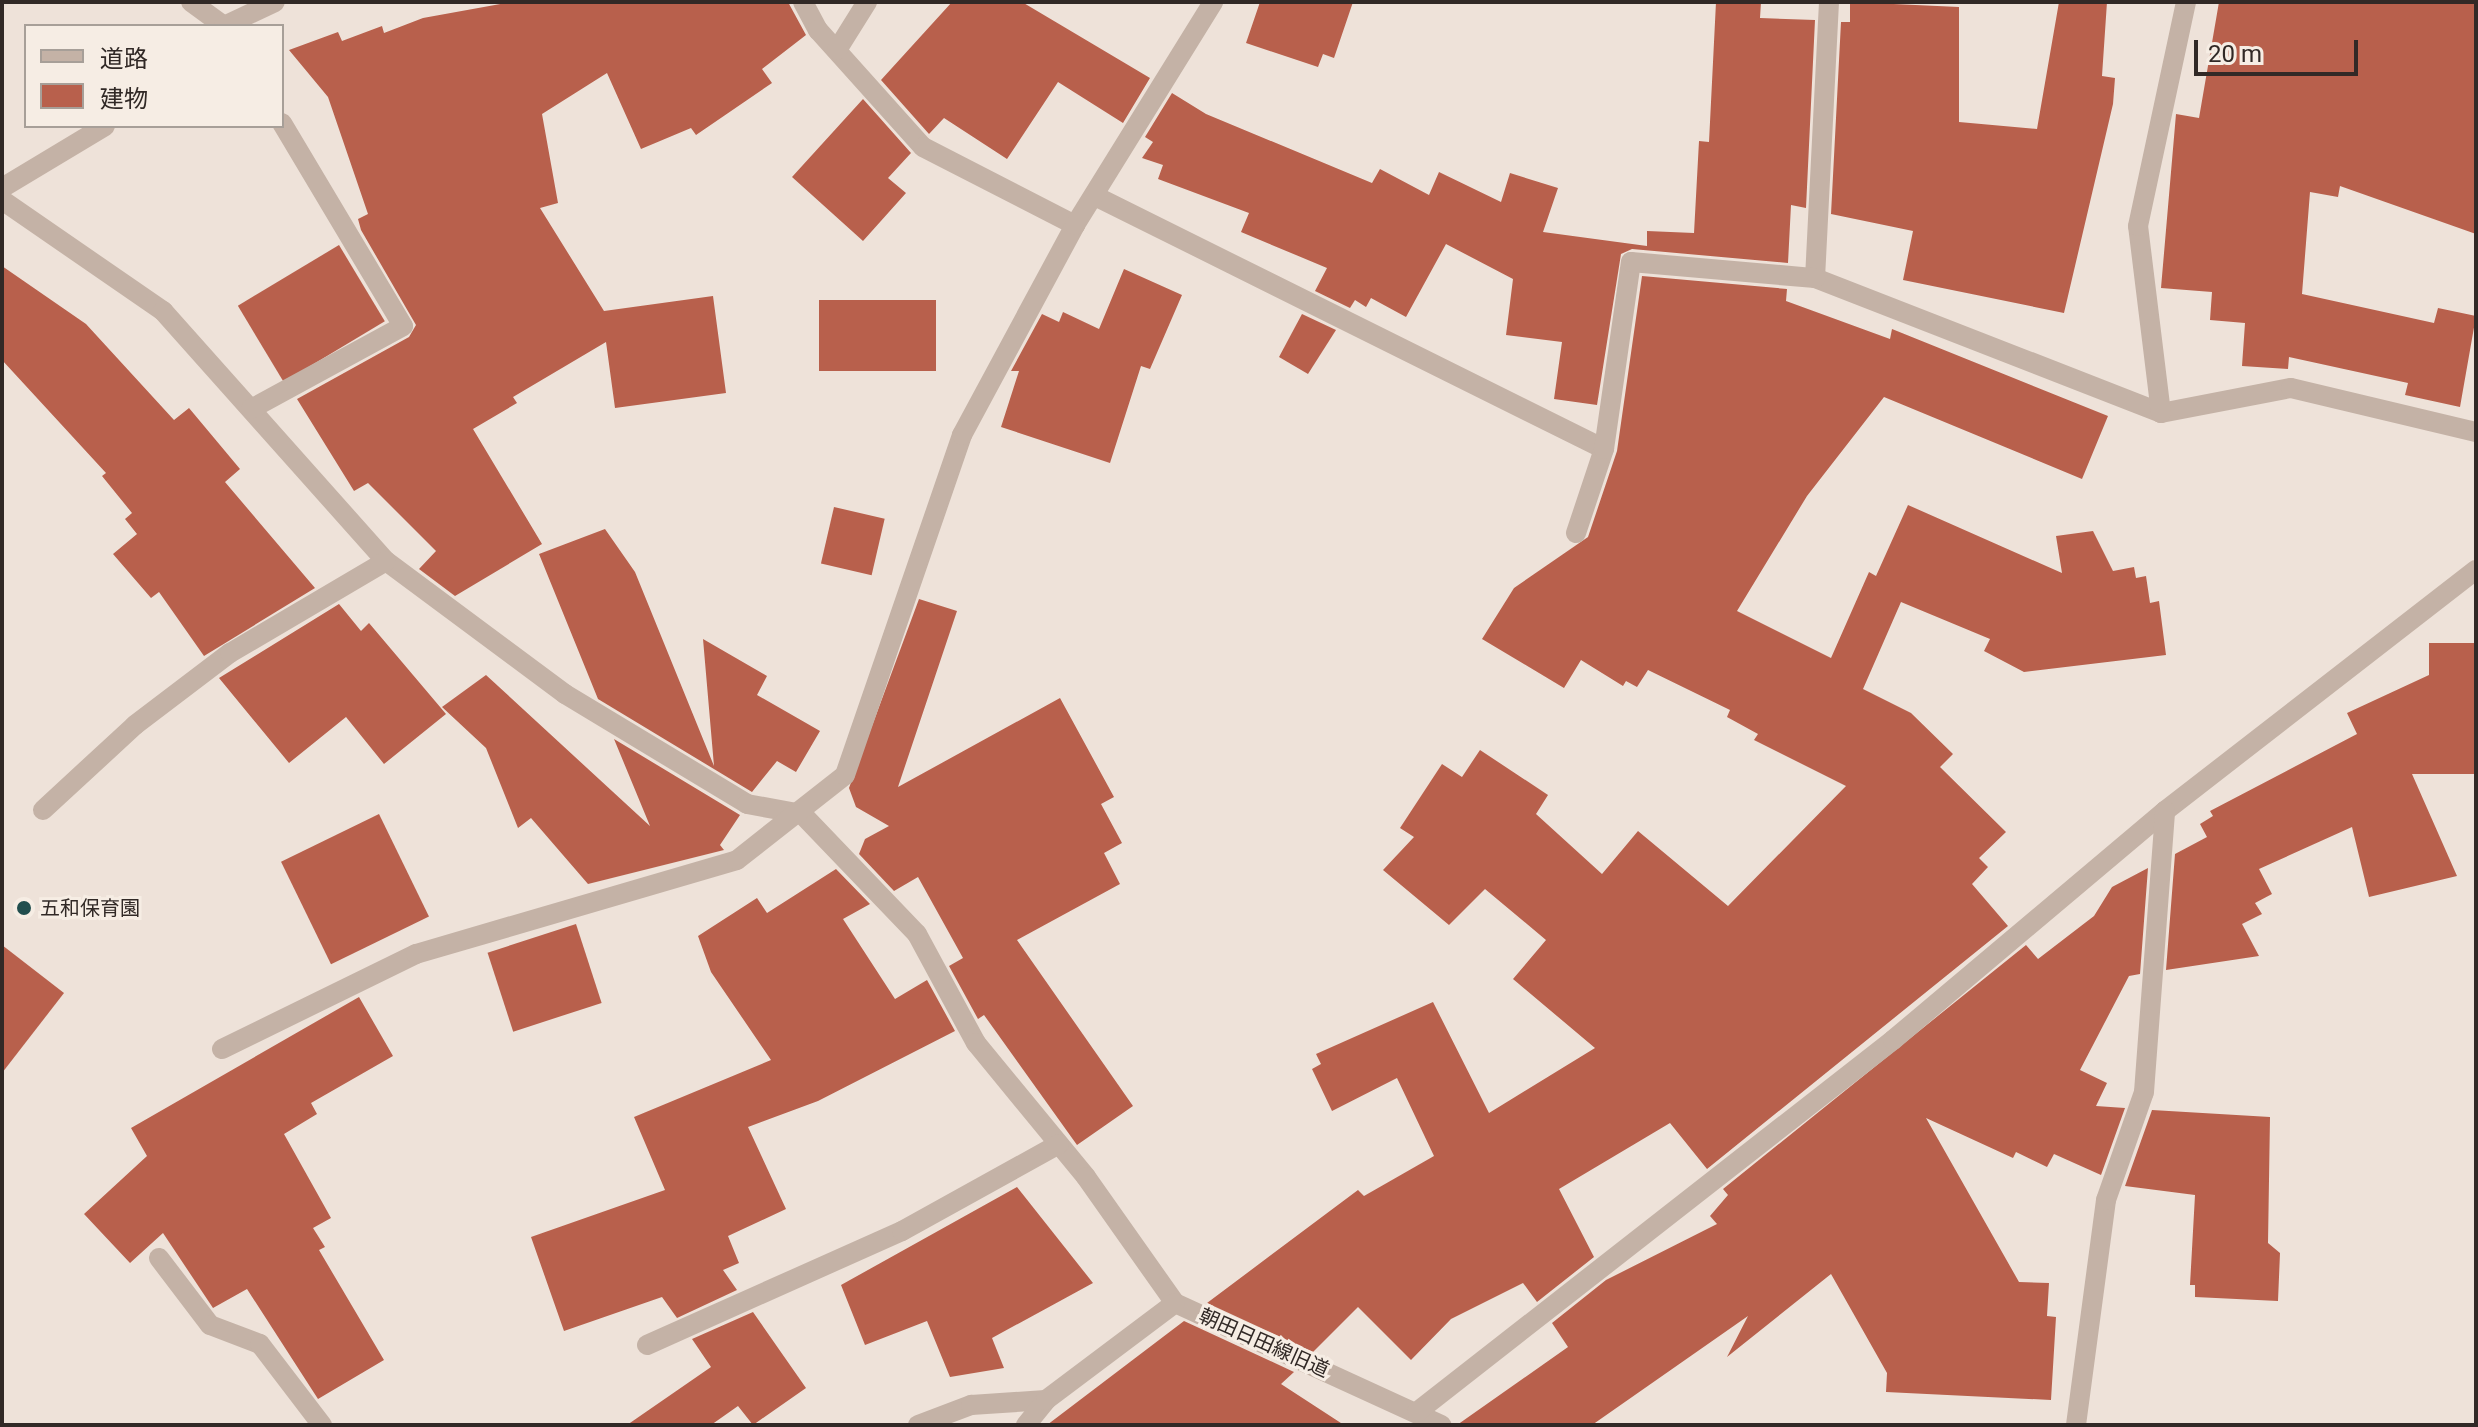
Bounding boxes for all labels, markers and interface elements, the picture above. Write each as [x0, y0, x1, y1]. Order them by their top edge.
legend [24, 24, 284, 128]
scale bar [2198, 24, 2362, 74]
text: 20 m [2208, 40, 2262, 68]
text: 道路 [100, 45, 148, 73]
text: 建物 [100, 85, 148, 113]
place label: 五和保育園 [40, 896, 140, 920]
marker: 五和保育園 [15, 899, 33, 917]
street label: 朝田日田線旧道 [1195, 1304, 1333, 1382]

